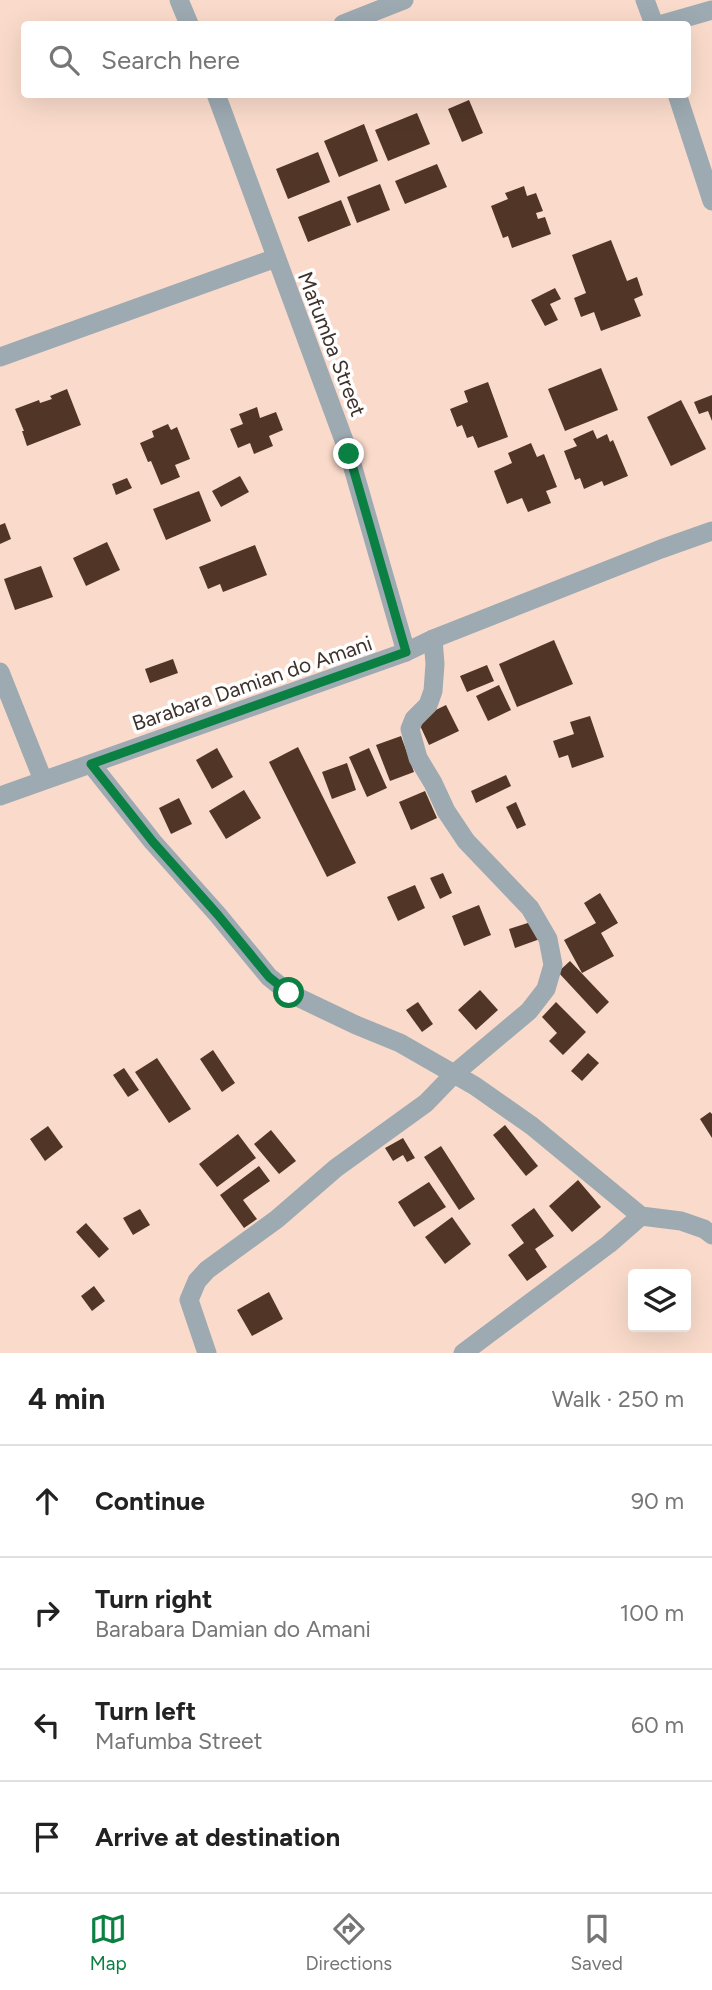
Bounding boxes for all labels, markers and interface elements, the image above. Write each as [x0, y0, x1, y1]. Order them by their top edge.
search box [21, 21, 691, 98]
icon: search [45, 41, 83, 79]
text: Search here [101, 44, 240, 76]
street label: Mafumba Street [293, 268, 371, 420]
route end [333, 438, 364, 469]
street label: Barabara Damian do Amani [129, 630, 375, 736]
route start [273, 977, 304, 1008]
map controls [628, 1269, 691, 1332]
button: layers [628, 1269, 691, 1332]
text: 4 min [28, 1380, 105, 1417]
text: Walk · 250 m [552, 1385, 684, 1413]
icon: ahead [28, 1482, 66, 1520]
text: Continue [95, 1485, 205, 1517]
text: 90 m [631, 1487, 684, 1515]
text: Turn right [95, 1583, 212, 1615]
icon: right [28, 1594, 66, 1632]
text: 100 m [620, 1599, 684, 1627]
text: Barabara Damian do Amani [95, 1615, 371, 1643]
text: Turn left [95, 1695, 196, 1727]
icon: left [28, 1706, 66, 1744]
text: 60 m [631, 1711, 684, 1739]
text: Mafumba Street [95, 1727, 262, 1755]
icon: arrive [28, 1818, 66, 1856]
text: Arrive at destination [95, 1821, 340, 1853]
tab: Map [89, 1910, 127, 1975]
tab: Directions [305, 1910, 392, 1975]
tab: Saved [570, 1910, 623, 1975]

